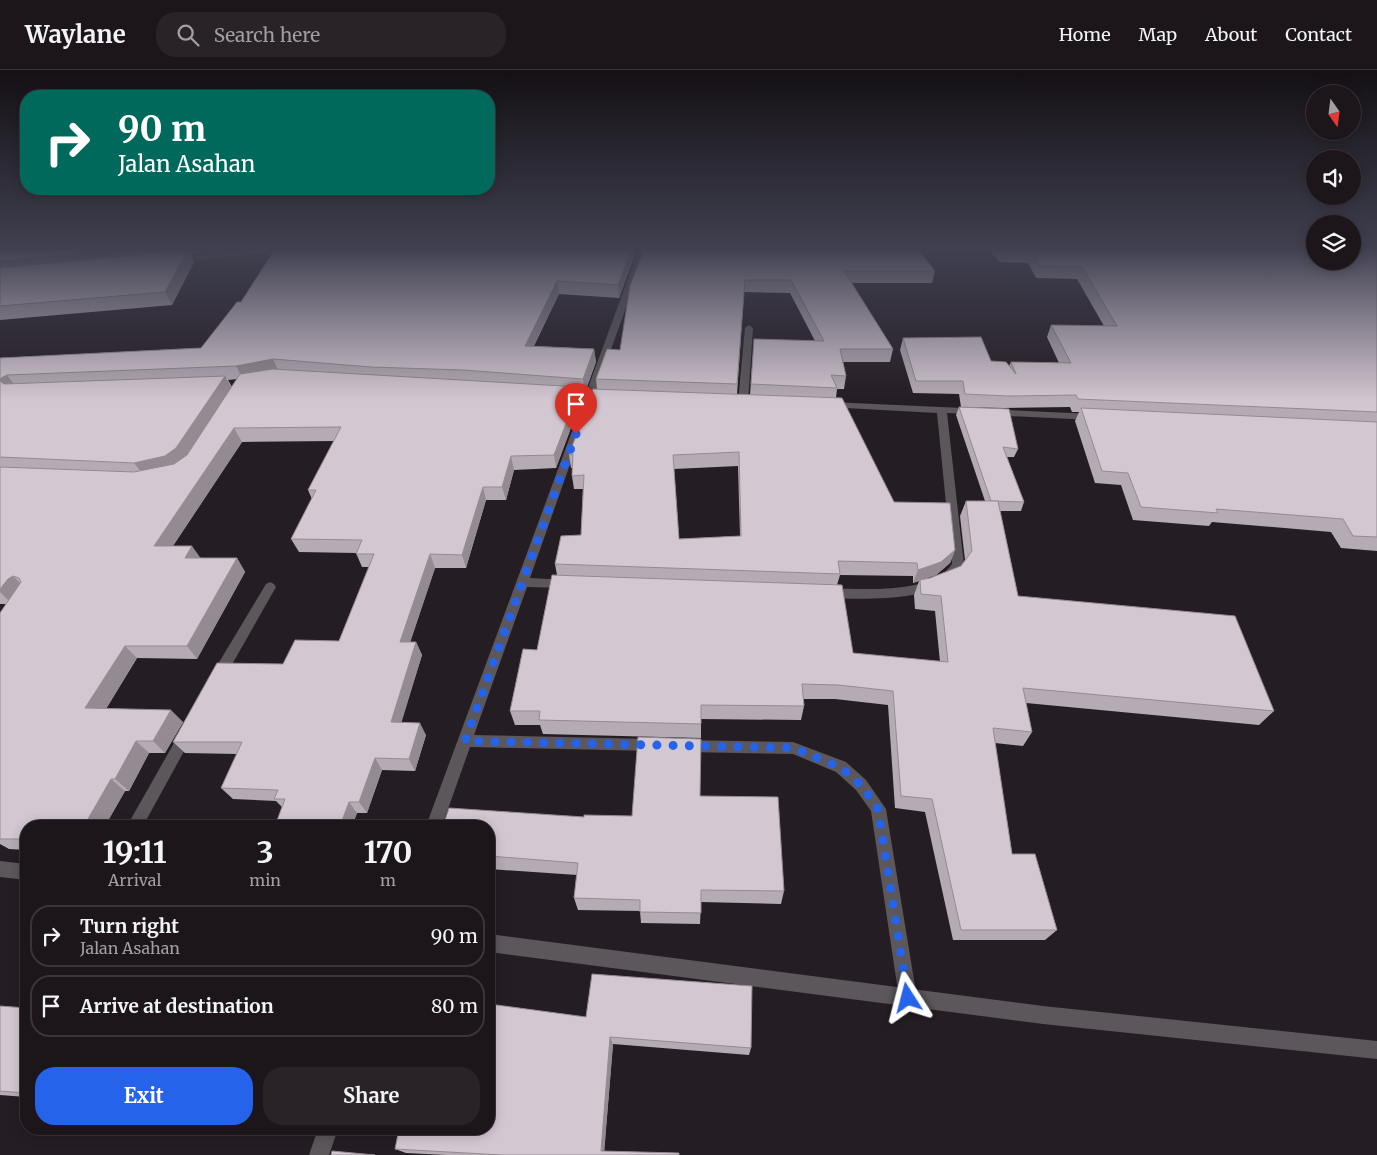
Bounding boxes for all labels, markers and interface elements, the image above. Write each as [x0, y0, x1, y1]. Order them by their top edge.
search box [156, 12, 506, 57]
text: Waylane [25, 19, 126, 50]
icon: search [174, 21, 202, 49]
text: Search here [214, 23, 320, 47]
text: Home [1059, 23, 1111, 46]
text: Map [1139, 23, 1177, 46]
text: About [1205, 23, 1257, 46]
text: Contact [1285, 23, 1352, 46]
north arrow [1306, 85, 1361, 140]
map controls [1306, 85, 1361, 270]
text: 90 m [118, 107, 206, 151]
icon: right [35, 110, 100, 175]
text: Jalan Asahan [118, 150, 255, 178]
button: sound [1306, 150, 1361, 205]
button: layers [1306, 215, 1361, 270]
pin [555, 383, 597, 434]
icon: arrive [562, 390, 590, 418]
text: 19:11 [103, 833, 167, 871]
text: 3 [257, 833, 274, 871]
text: 170 [363, 833, 412, 871]
text: Arrival [108, 870, 161, 890]
text: min [249, 870, 281, 890]
text: m [380, 870, 396, 890]
text: Turn right [80, 914, 179, 938]
icon: right [37, 922, 65, 950]
text: 90 m [431, 924, 478, 948]
text: Jalan Asahan [80, 938, 180, 958]
position arrow [881, 971, 933, 1023]
icon: arrive [37, 992, 65, 1020]
text: Arrive at destination [80, 994, 274, 1018]
text: 80 m [431, 994, 478, 1018]
button: Exit [35, 1067, 253, 1125]
button: Share [263, 1067, 480, 1125]

